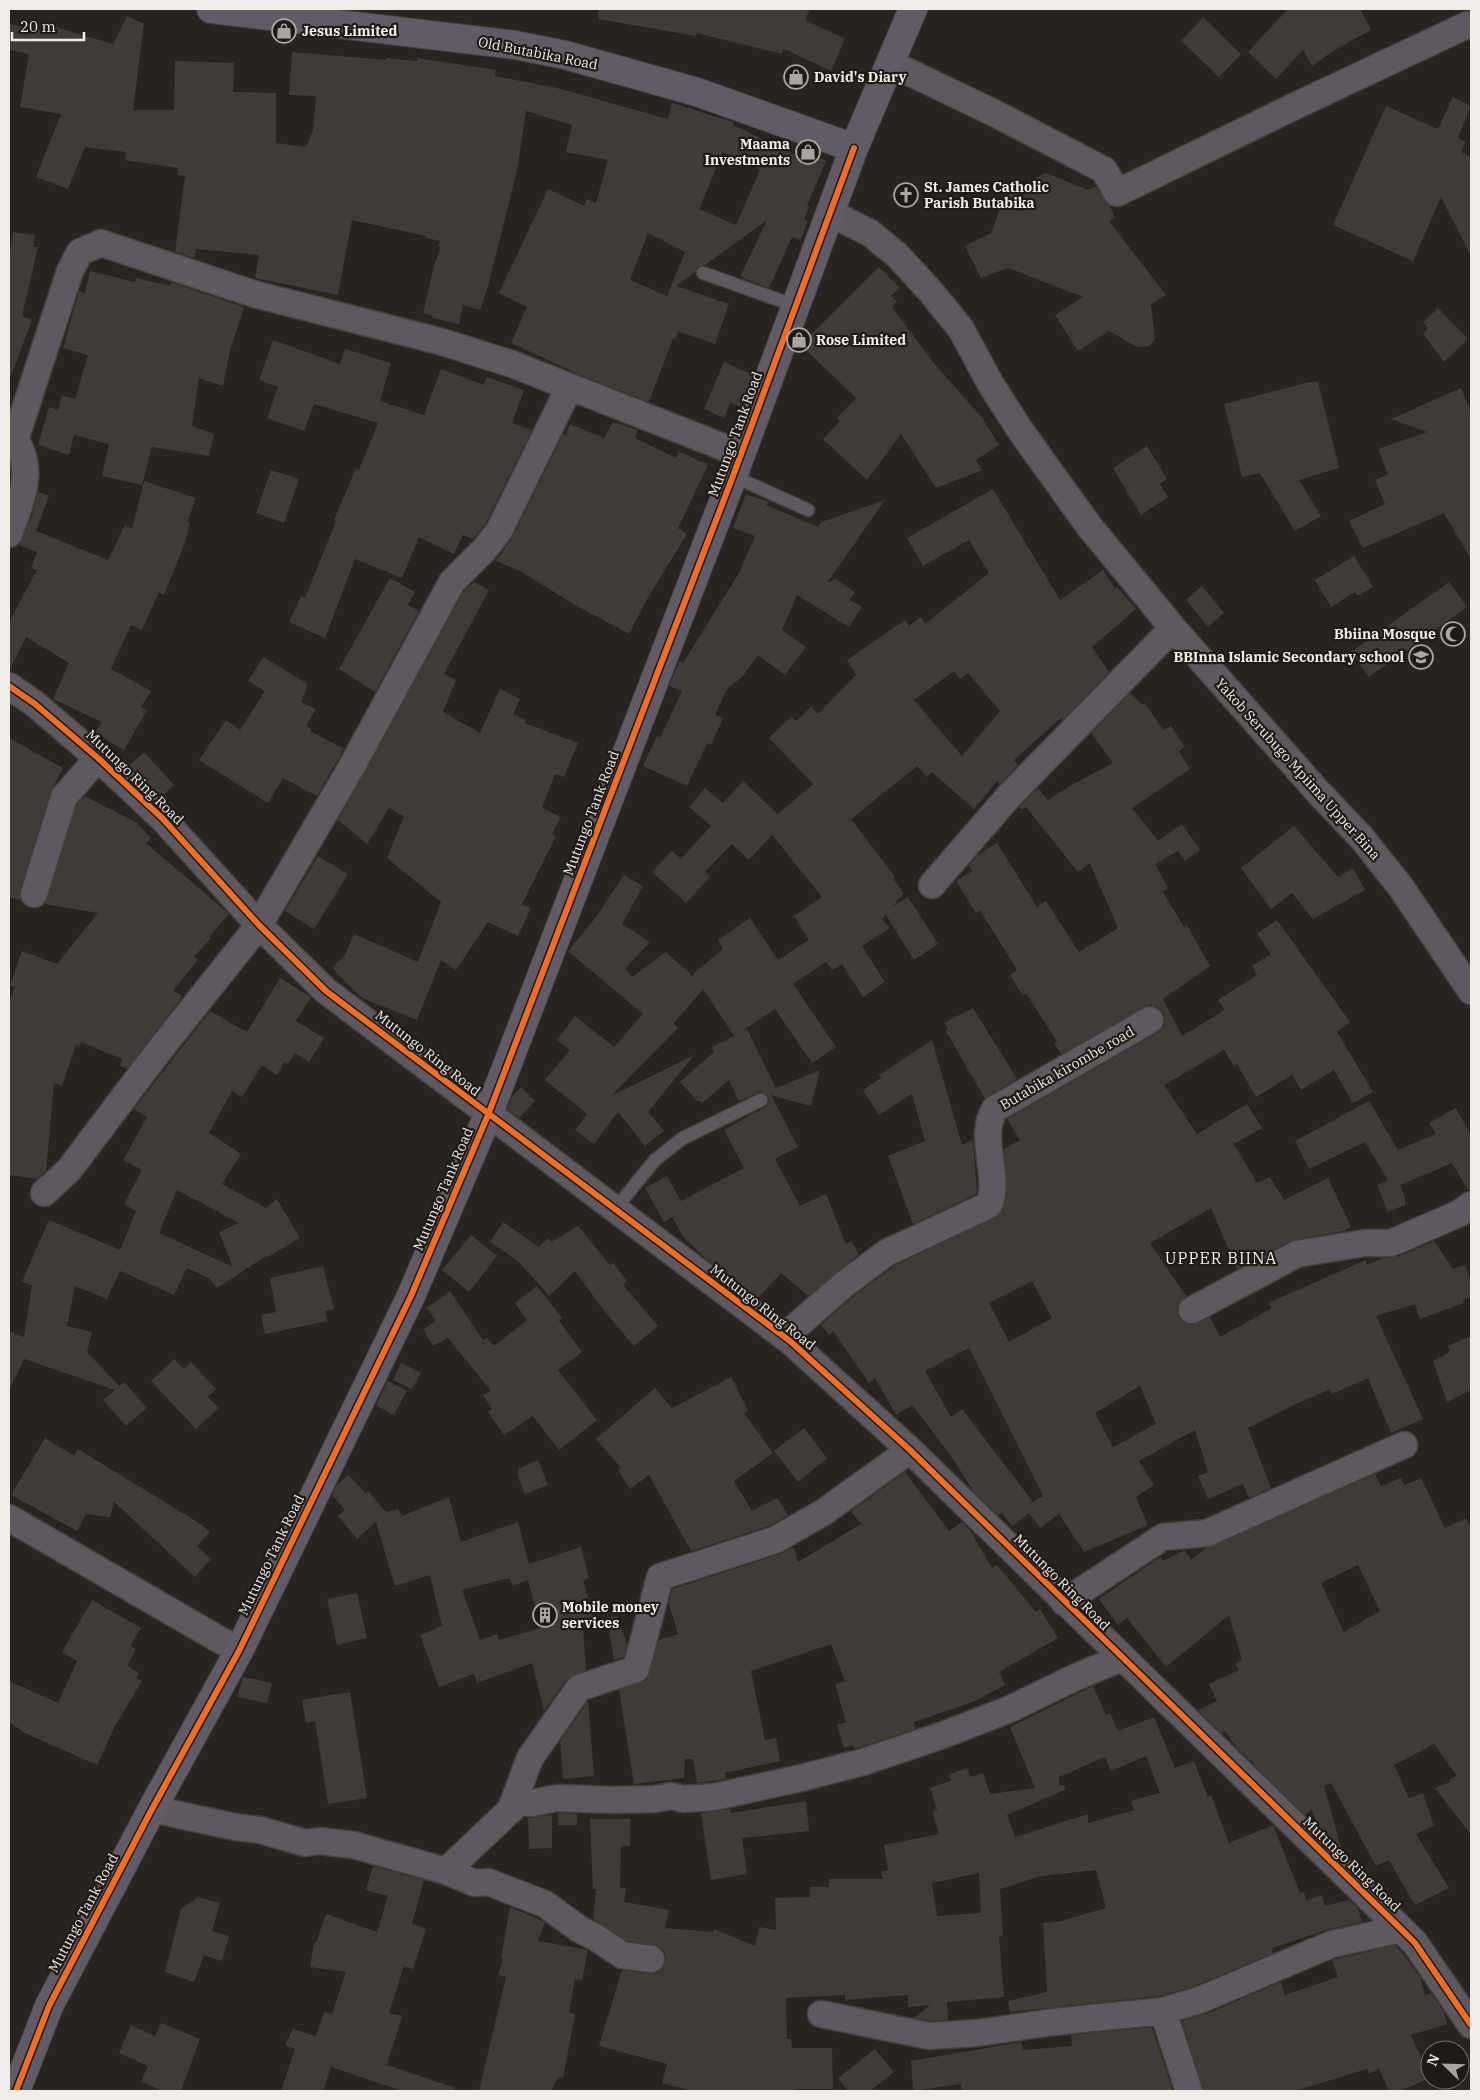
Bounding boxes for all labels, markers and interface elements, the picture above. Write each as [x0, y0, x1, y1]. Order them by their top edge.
scale bar [12, 10, 85, 42]
text: 20 m [20, 17, 56, 36]
shop icon: Jesus Limited [271, 18, 297, 44]
place label: Jesus Limited [302, 22, 397, 40]
street label: Old Butabika Road [477, 33, 600, 74]
shop icon: David's Diary [783, 64, 809, 90]
place label: David's Diary [814, 68, 906, 86]
place label: Maama Investments [705, 135, 790, 169]
shop icon: Maama Investments [795, 139, 821, 165]
place label: St. James Catholic Parish Butabika [924, 178, 1049, 212]
church icon: St. James Catholic Parish Butabika [893, 182, 919, 208]
shop icon: Rose Limited [786, 327, 812, 353]
place label: Rose Limited [816, 331, 906, 349]
street label: Mutungo Tank Road [704, 368, 766, 499]
mosque icon: Bbiina Mosque [1440, 621, 1466, 647]
place label: Bbiina Mosque [1334, 625, 1436, 643]
school or university icon: BBInna Islamic Secondary school [1408, 644, 1434, 670]
place label: BBInna Islamic Secondary school [1173, 648, 1404, 666]
street label: Yakob Serubugo Mpiima Upper Bina [1212, 674, 1385, 864]
street label: Mutungo Ring Road [82, 726, 188, 829]
street label: Mutungo Tank Road [559, 748, 623, 878]
street label: Mutungo Ring Road [372, 1006, 485, 1100]
street label: Butabika kirombe road [997, 1022, 1138, 1114]
street label: Mutungo Tank Road [409, 1124, 477, 1253]
district label: UPPER BIINA [1165, 1248, 1277, 1268]
street label: Mutungo Ring Road [707, 1260, 820, 1354]
street label: Mutungo Tank Road [234, 1491, 308, 1618]
street label: Mutungo Ring Road [1010, 1530, 1114, 1634]
place label: Mobile money services [562, 1598, 659, 1632]
building icon: Mobile money services [532, 1602, 558, 1628]
street label: Mutungo Ring Road [1299, 1813, 1405, 1916]
street label: Mutungo Tank Road [44, 1850, 122, 1976]
north arrow [1420, 2040, 1470, 2090]
text: N [1423, 2051, 1443, 2069]

